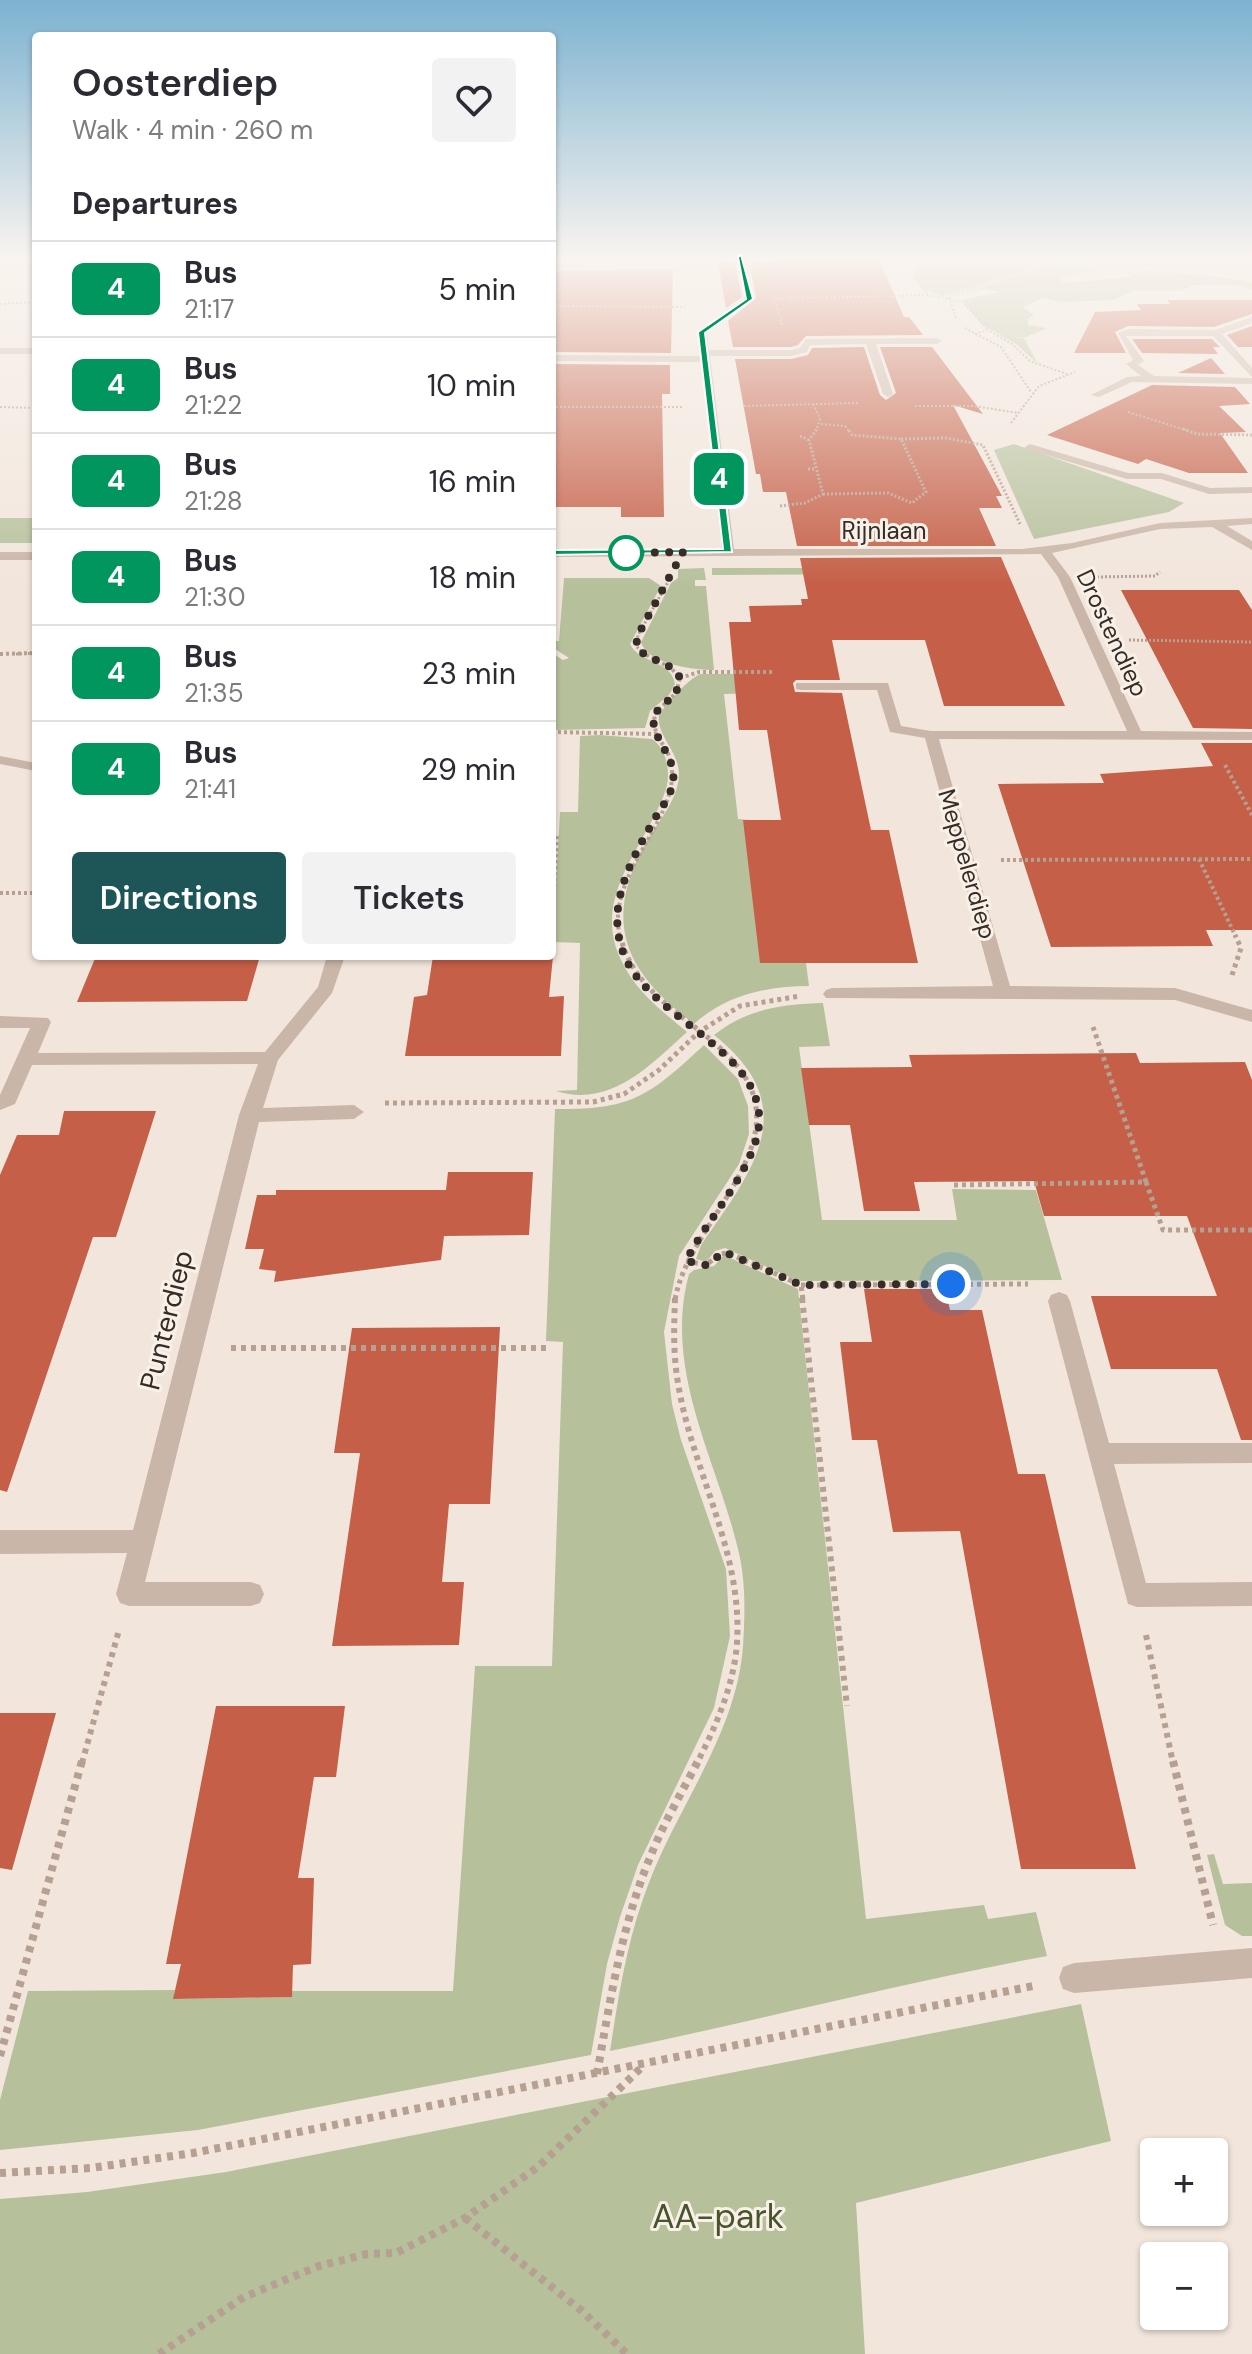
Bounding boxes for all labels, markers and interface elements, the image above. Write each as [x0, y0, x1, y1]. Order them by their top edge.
text: Oosterdiep [72, 58, 278, 108]
button: heart [432, 58, 516, 142]
text: Walk · 4 min · 260 m [72, 113, 313, 147]
text: Departures [72, 184, 238, 223]
text: Bus [184, 253, 238, 292]
text: 4 [107, 270, 125, 307]
text: 5 min [439, 270, 516, 309]
text: 21:17 [184, 292, 234, 326]
text: Bus [184, 349, 238, 388]
text: 4 [107, 366, 125, 403]
text: 10 min [427, 366, 516, 405]
text: 21:22 [184, 388, 242, 422]
text: Bus [184, 445, 238, 484]
line badge: 4 [693, 453, 745, 505]
text: 4 [710, 460, 728, 497]
text: 4 [107, 462, 125, 499]
text: 16 min [429, 462, 516, 501]
text: 21:28 [184, 484, 243, 518]
street label: Rijnlaan [842, 515, 926, 546]
unlabelled marker [609, 536, 643, 570]
text: Bus [184, 541, 238, 580]
text: 4 [107, 558, 125, 595]
text: 18 min [429, 558, 516, 597]
street label: Drostendiep [1070, 564, 1155, 701]
text: 21:30 [184, 580, 246, 614]
text: Bus [184, 637, 238, 676]
text: 4 [107, 654, 125, 691]
text: 23 min [422, 654, 516, 693]
text: 21:35 [184, 676, 244, 710]
text: Bus [184, 733, 238, 772]
text: 4 [107, 750, 125, 787]
text: 29 min [421, 750, 516, 789]
text: 21:41 [184, 772, 236, 806]
street label: Meppelerdiep [931, 785, 1004, 942]
button: Directions [72, 852, 286, 944]
button: Tickets [302, 852, 516, 944]
street label: Punterdiep [131, 1247, 202, 1394]
your location [931, 1264, 971, 1304]
map controls [1140, 2138, 1228, 2330]
button: + [1140, 2138, 1228, 2226]
park label: AA-park [652, 2194, 784, 2239]
button: − [1140, 2242, 1228, 2330]

